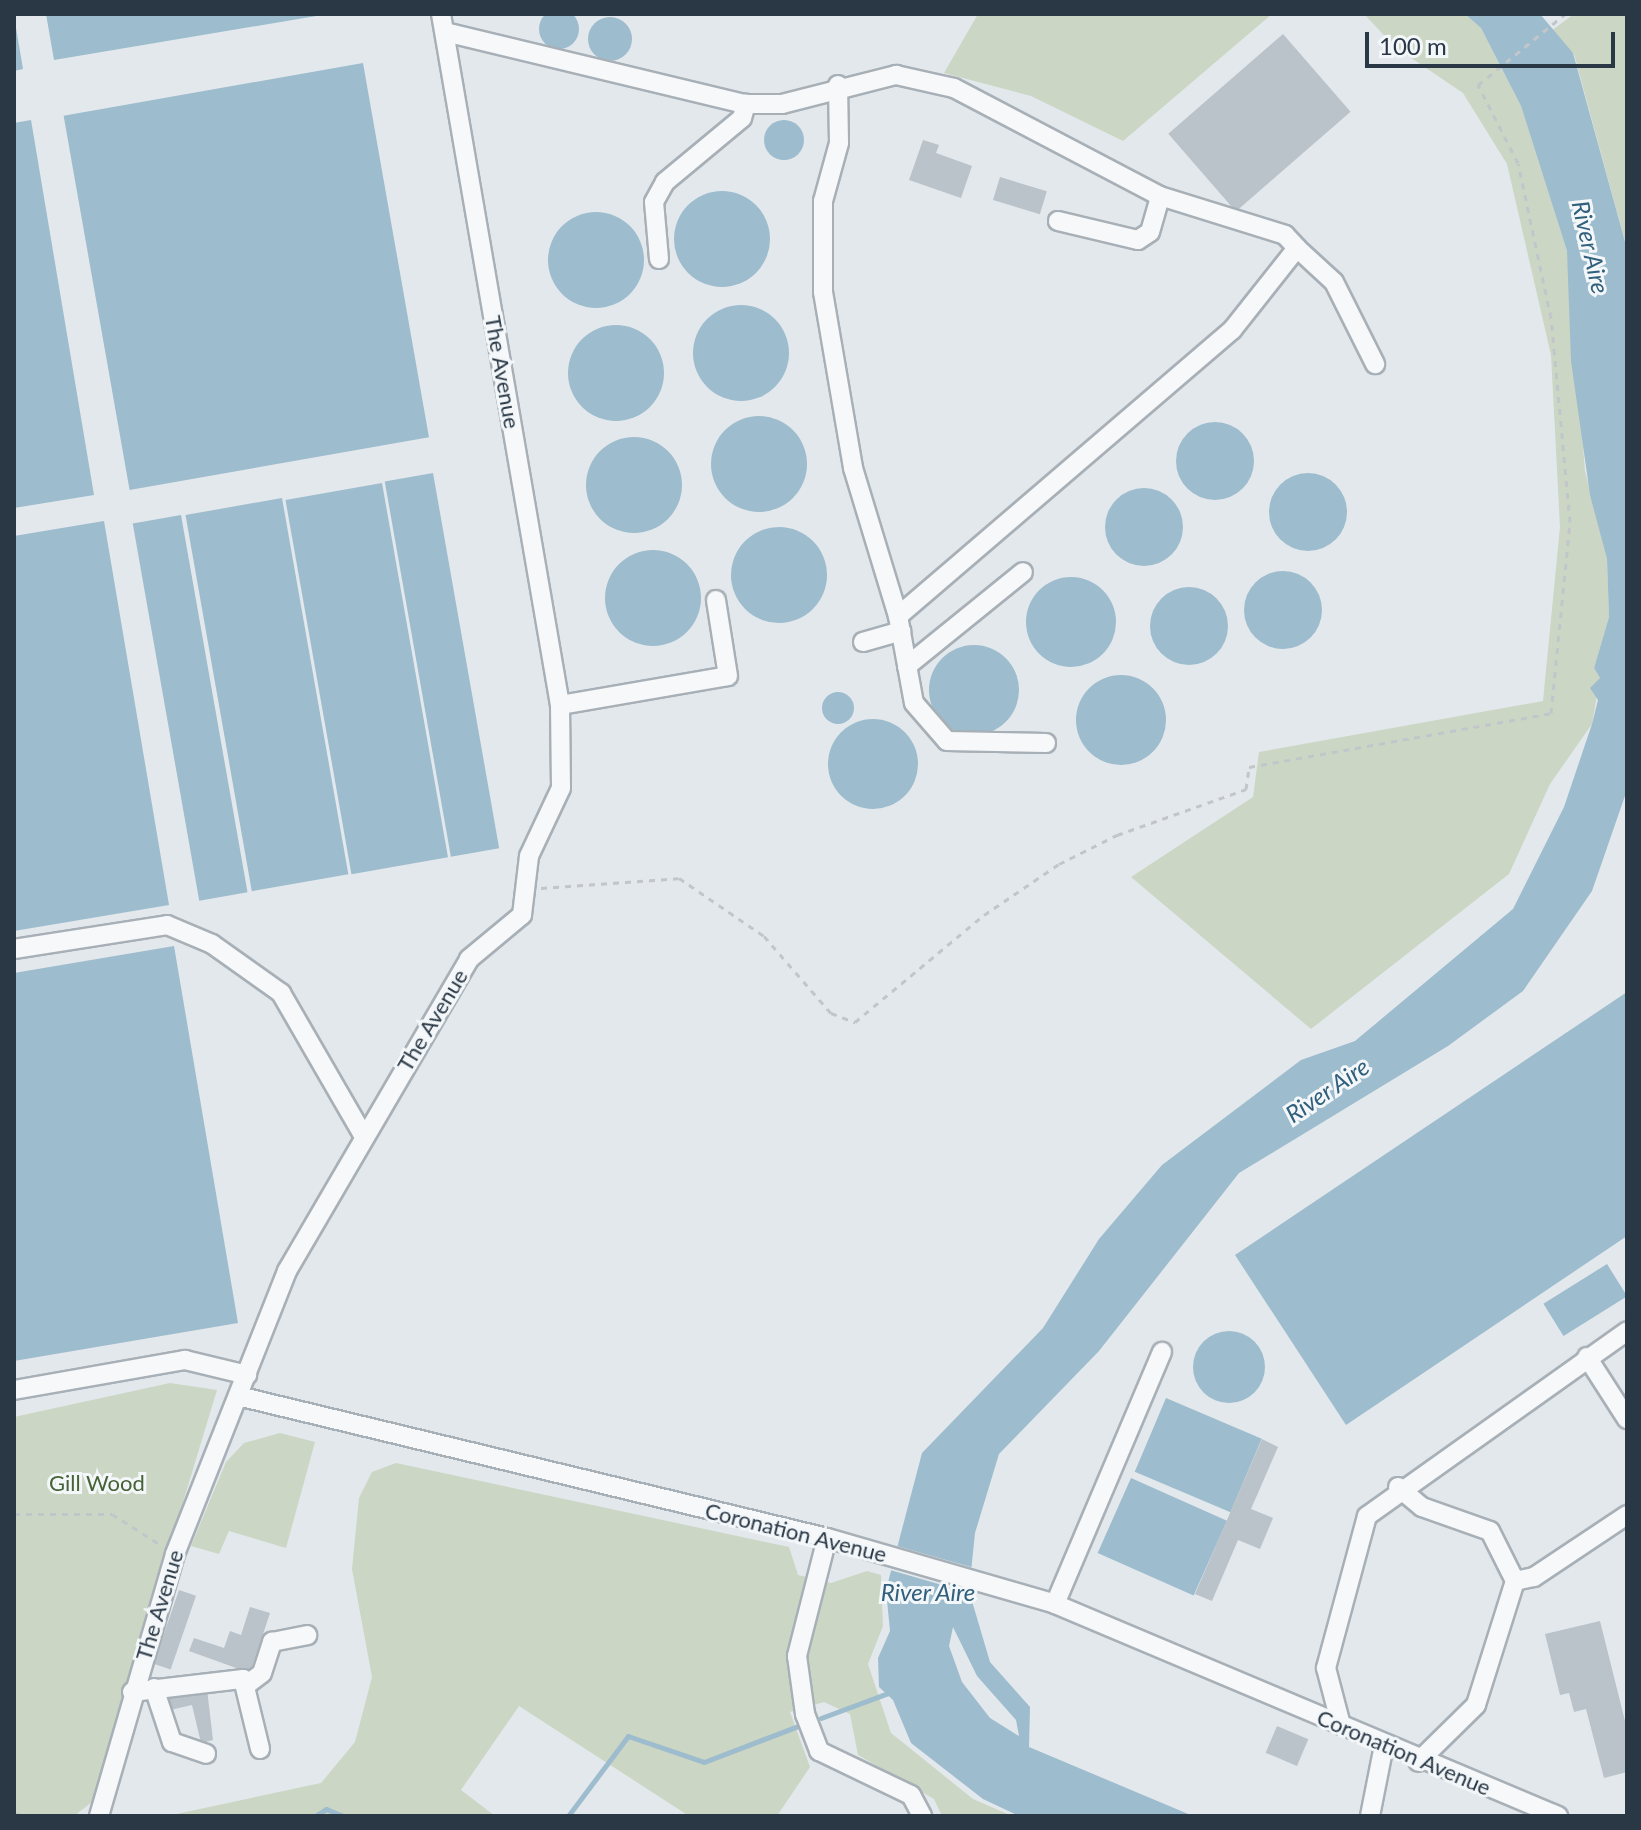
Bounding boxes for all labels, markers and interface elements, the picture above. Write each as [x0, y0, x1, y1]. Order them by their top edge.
scale bar [1369, 16, 1619, 66]
text: 100 m [1379, 31, 1447, 60]
water label: River Aire [1566, 197, 1616, 297]
street label: The Avenue [480, 313, 526, 431]
street label: The Avenue [391, 964, 473, 1076]
water label: River Aire [1279, 1051, 1375, 1129]
park label: Gill Wood [49, 1470, 145, 1496]
street label: Coronation Avenue [702, 1497, 890, 1567]
street label: The Avenue [130, 1546, 188, 1664]
water label: River Aire [880, 1578, 976, 1606]
street label: Coronation Avenue [1313, 1703, 1495, 1801]

